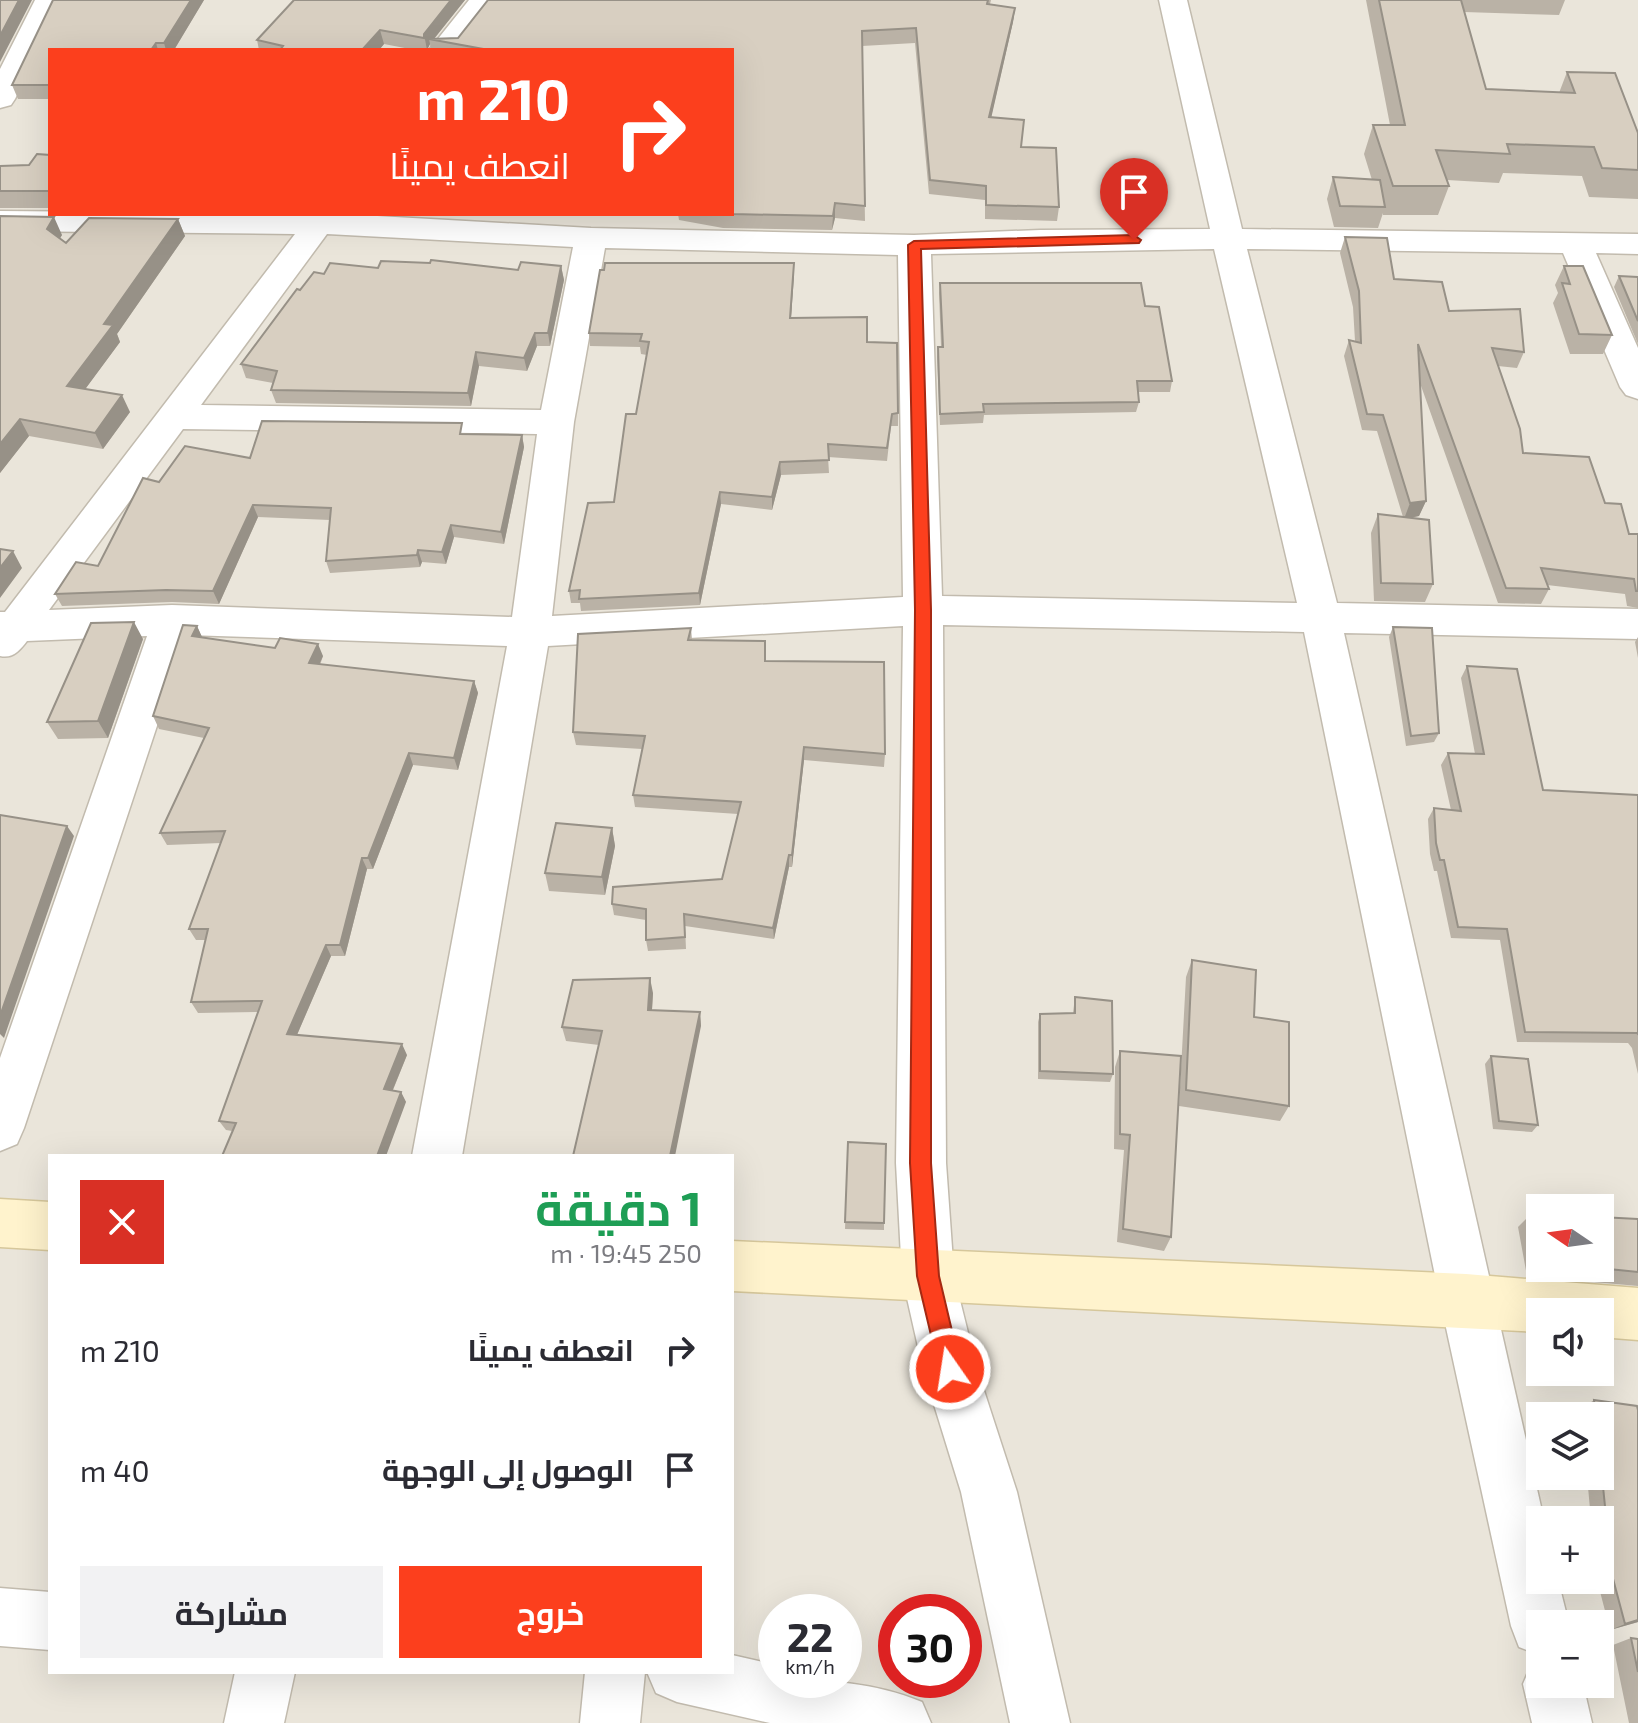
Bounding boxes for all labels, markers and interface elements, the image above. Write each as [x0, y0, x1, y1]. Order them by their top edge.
text: 210 m [416, 64, 570, 131]
icon: right [598, 80, 702, 184]
text: انعطف يمينًا [389, 143, 570, 186]
pin [1100, 158, 1168, 240]
icon: arrive [1112, 170, 1156, 214]
text: 1 دقيقة [535, 1178, 702, 1236]
button: close [80, 1180, 164, 1264]
north arrow [1526, 1194, 1614, 1282]
map controls [1526, 1194, 1614, 1698]
text: 250 m · 19:45 [550, 1237, 702, 1268]
button: sound [1526, 1298, 1614, 1386]
position arrow [908, 1327, 992, 1411]
icon: right [658, 1328, 702, 1372]
text: انعطف يمينًا [468, 1331, 634, 1367]
text: 210 m [80, 1332, 160, 1368]
button: layers [1526, 1402, 1614, 1490]
icon: arrive [658, 1448, 702, 1492]
text: الوصول إلى الوجهة [382, 1451, 634, 1487]
text: 40 m [80, 1452, 150, 1488]
button: + [1526, 1506, 1614, 1594]
button: مشاركة [80, 1566, 383, 1658]
button: خروج [399, 1566, 702, 1658]
speed limit sign: 30 [878, 1594, 982, 1698]
button: − [1526, 1610, 1614, 1698]
text: 22 [787, 1612, 833, 1660]
text: km/h [785, 1654, 835, 1678]

